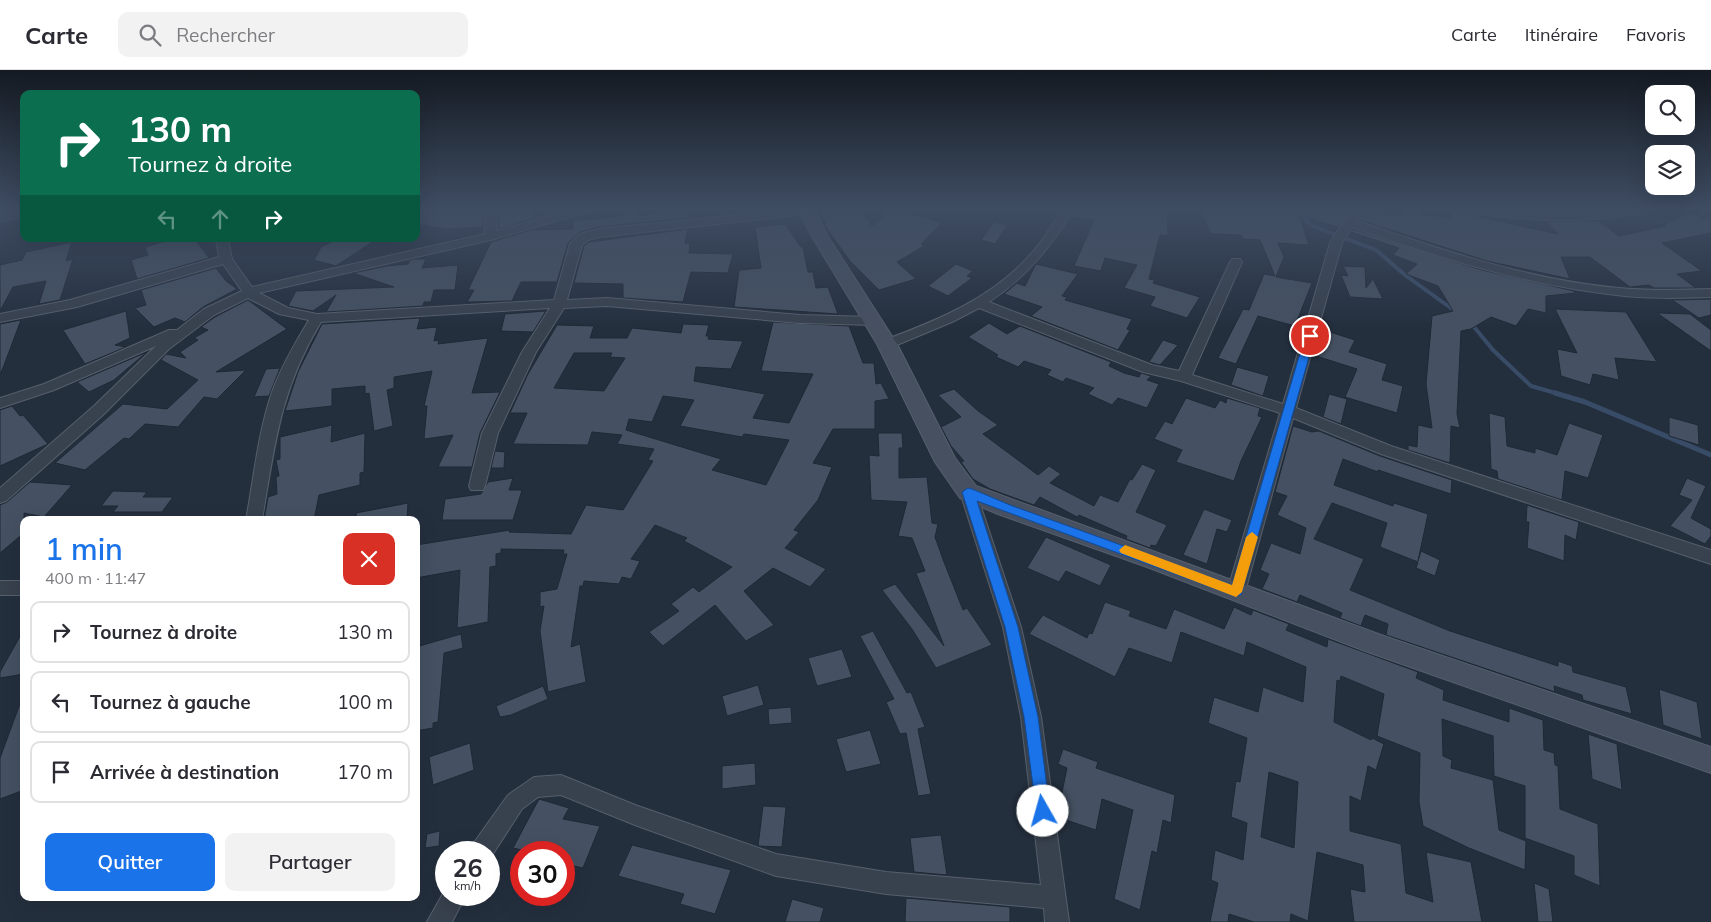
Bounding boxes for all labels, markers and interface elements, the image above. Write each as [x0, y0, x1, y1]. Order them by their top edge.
search box [118, 12, 468, 57]
text: Carte [25, 20, 88, 50]
icon: search [136, 21, 164, 49]
text: Rechercher [176, 23, 275, 47]
text: Carte [1451, 23, 1497, 46]
text: Itinéraire [1525, 23, 1598, 46]
text: Favoris [1626, 23, 1686, 46]
map controls [1645, 85, 1695, 195]
button: search [1645, 85, 1695, 135]
text: 130 m [128, 107, 232, 151]
icon: right [45, 110, 110, 175]
button: layers [1645, 145, 1695, 195]
text: Tournez à droite [128, 150, 292, 178]
icon: left [153, 205, 181, 233]
icon: ahead [206, 205, 234, 233]
icon: right [259, 205, 287, 233]
pin [1289, 315, 1331, 357]
icon: arrive [1296, 322, 1324, 350]
text: 1 min [45, 530, 123, 568]
button: close [343, 533, 395, 585]
text: 400 m · 11:47 [45, 568, 146, 588]
icon: right [47, 618, 75, 646]
text: Tournez à droite [90, 620, 237, 644]
text: 130 m [337, 620, 393, 644]
icon: left [47, 688, 75, 716]
text: Tournez à gauche [90, 690, 251, 714]
text: 100 m [337, 690, 393, 714]
icon: arrive [47, 758, 75, 786]
text: Arrivée à destination [90, 760, 279, 784]
text: 170 m [337, 760, 393, 784]
position arrow [1016, 784, 1068, 836]
button: Quitter [45, 833, 215, 891]
button: Partager [225, 833, 395, 891]
speed limit sign: 30 [510, 841, 575, 906]
text: 26 [452, 852, 483, 883]
text: km/h [454, 878, 481, 893]

